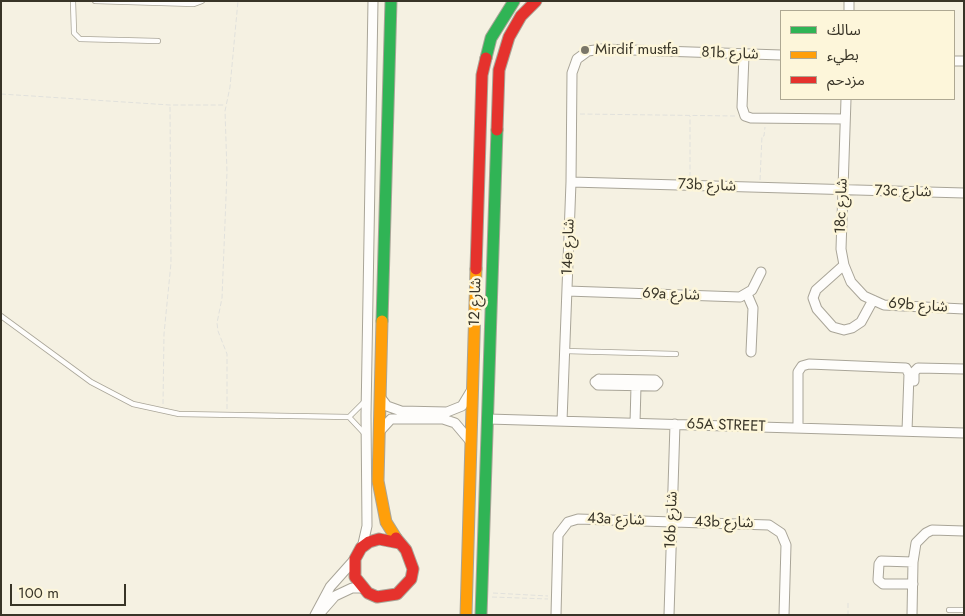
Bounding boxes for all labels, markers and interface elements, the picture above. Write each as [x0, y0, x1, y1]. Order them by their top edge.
legend [780, 10, 955, 100]
text: سالك [827, 19, 861, 41]
place label: Mirdif mustfa [595, 41, 678, 59]
marker: Mirdif mustfa [579, 44, 591, 56]
street label: 81b شارع [701, 44, 759, 64]
text: بطيء [827, 44, 859, 66]
text: مزدحم [827, 69, 865, 91]
street label: 73b شارع [678, 176, 736, 196]
street label: 18c شارع [832, 178, 852, 234]
street label: 73c شارع [874, 183, 932, 201]
street label: 14e شارع [559, 218, 579, 276]
street label: شارع 12 [466, 277, 486, 327]
street label: 69a شارع [642, 285, 700, 305]
street label: 69b شارع [888, 295, 948, 317]
street label: 65A STREET [686, 416, 766, 436]
street label: 16b شارع [662, 491, 682, 549]
street label: 43a شارع [587, 510, 645, 530]
street label: 43b شارع [694, 513, 754, 533]
scale bar [12, 574, 129, 606]
text: 100 m [18, 582, 59, 604]

